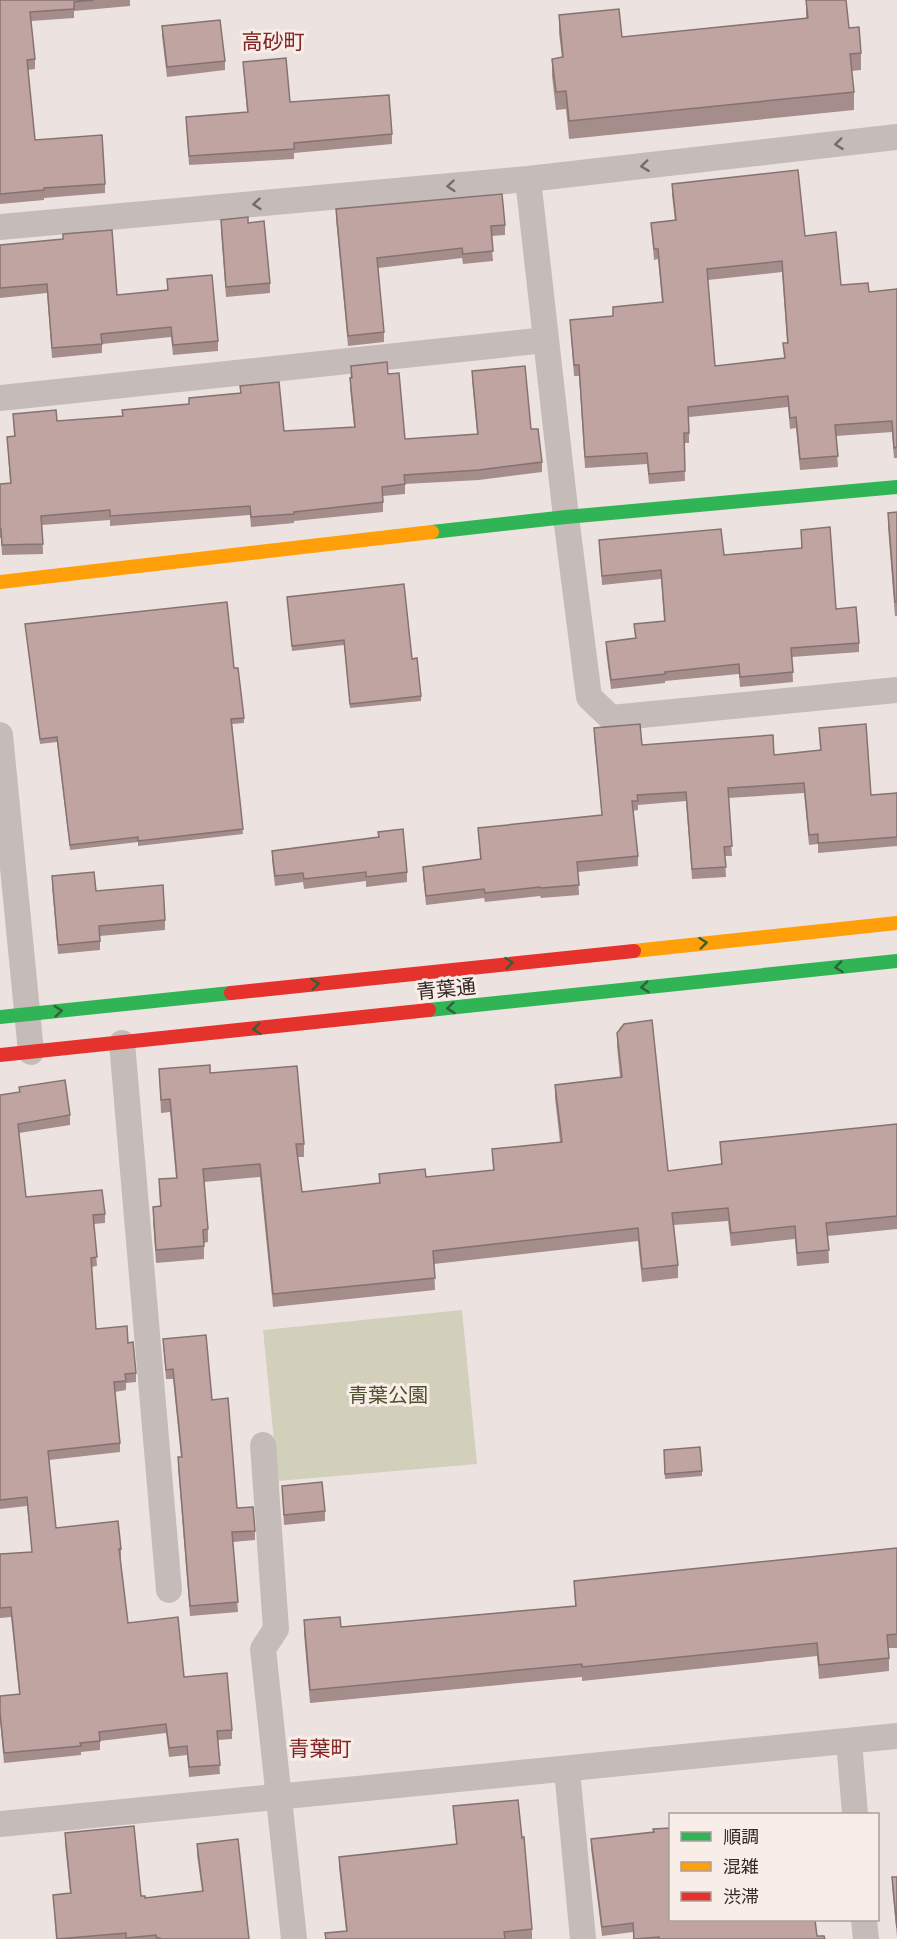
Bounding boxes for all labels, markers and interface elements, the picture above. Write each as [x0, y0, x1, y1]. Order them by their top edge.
district label: 高砂町 [242, 29, 305, 54]
one-way arrow [834, 137, 843, 150]
one-way arrow [641, 159, 650, 172]
one-way arrow [447, 179, 456, 192]
one-way arrow [252, 197, 262, 210]
one-way arrow [698, 937, 707, 950]
one-way arrow [504, 958, 513, 970]
one-way arrow [834, 960, 843, 973]
street label: 青葉通 [415, 974, 477, 1004]
one-way arrow [310, 978, 319, 991]
one-way arrow [640, 981, 649, 993]
one-way arrow [446, 1001, 456, 1014]
one-way arrow [54, 1005, 63, 1018]
one-way arrow [253, 1022, 262, 1035]
park label: 青葉公園 [348, 1383, 428, 1407]
district label: 青葉町 [289, 1736, 352, 1761]
legend [669, 1813, 879, 1921]
text: 順調 [723, 1826, 759, 1848]
text: 混雑 [723, 1856, 759, 1878]
text: 渋滞 [723, 1886, 759, 1908]

